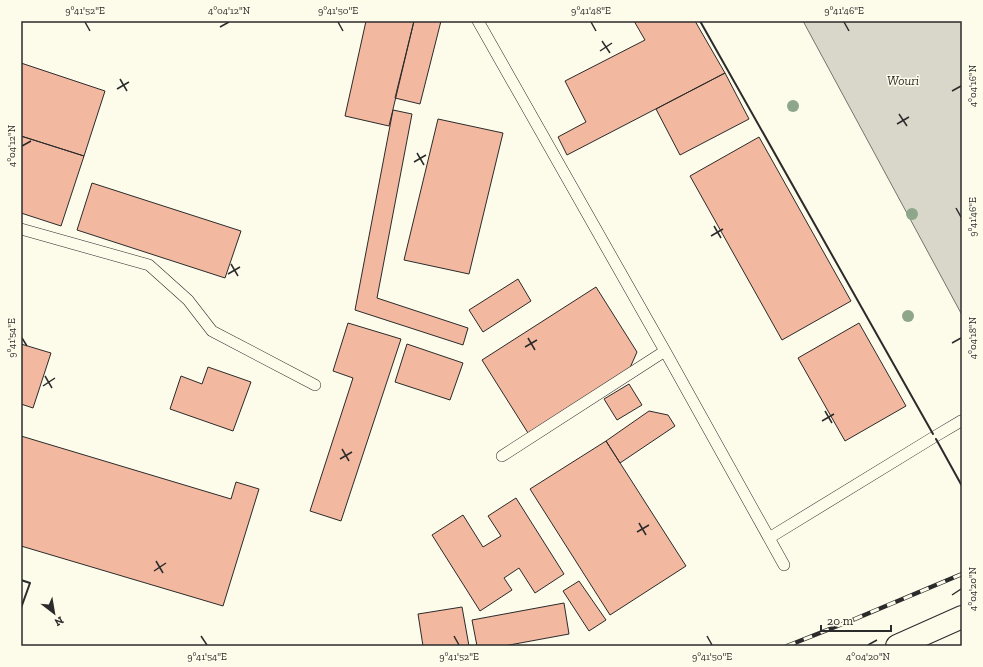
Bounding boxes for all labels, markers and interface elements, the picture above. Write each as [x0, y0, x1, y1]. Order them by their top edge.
text: 9°41'52"E [65, 5, 105, 17]
text: 4°04'12"N [208, 5, 251, 17]
text: 9°41'50"E [318, 5, 358, 17]
text: 9°41'48"E [571, 5, 611, 17]
text: 9°41'46"E [824, 5, 864, 17]
text: 4°04'16"N [967, 64, 979, 107]
water label: Wouri [887, 73, 919, 88]
text: 4°04'12"N [6, 124, 18, 167]
text: 9°41'46"E [967, 197, 979, 237]
text: 4°04'18"N [967, 316, 979, 359]
text: 9°41'54"E [6, 318, 18, 358]
text: 4°04'20"N [967, 566, 979, 611]
north arrow [34, 593, 74, 633]
scale bar [821, 607, 891, 633]
text: N [51, 613, 66, 629]
text: 20 m [827, 614, 854, 628]
text: 9°41'54"E [187, 651, 227, 663]
text: 9°41'52"E [439, 651, 479, 663]
text: 9°41'50"E [692, 651, 732, 663]
text: 4°04'20"N [846, 651, 891, 663]

